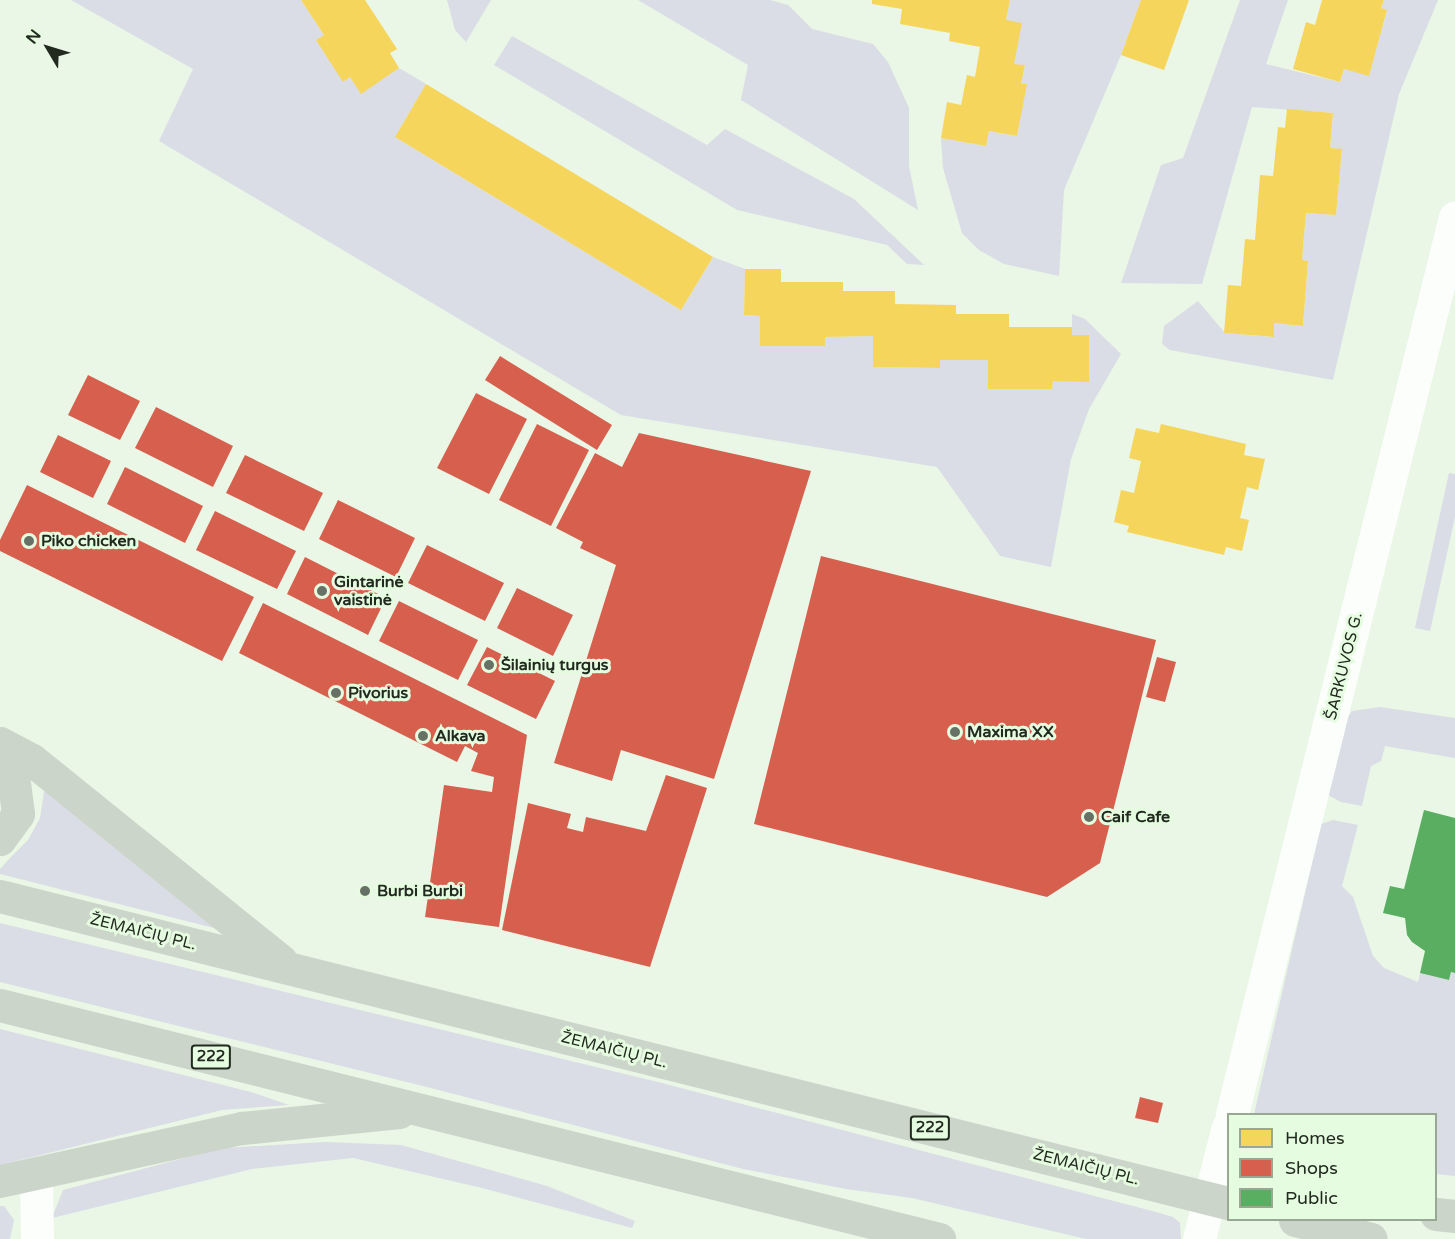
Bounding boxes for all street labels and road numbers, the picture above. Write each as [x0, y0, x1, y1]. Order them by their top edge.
street label: ŠARKUVOS G. [1321, 610, 1367, 722]
street label: ŽEMAIČIŲ PL. [88, 910, 198, 954]
street label: ŽEMAIČIŲ PL. [559, 1028, 669, 1072]
road number: 222 [190, 1045, 232, 1069]
road number: 222 [909, 1116, 951, 1140]
street label: ŽEMAIČIŲ PL. [1031, 1145, 1141, 1189]

